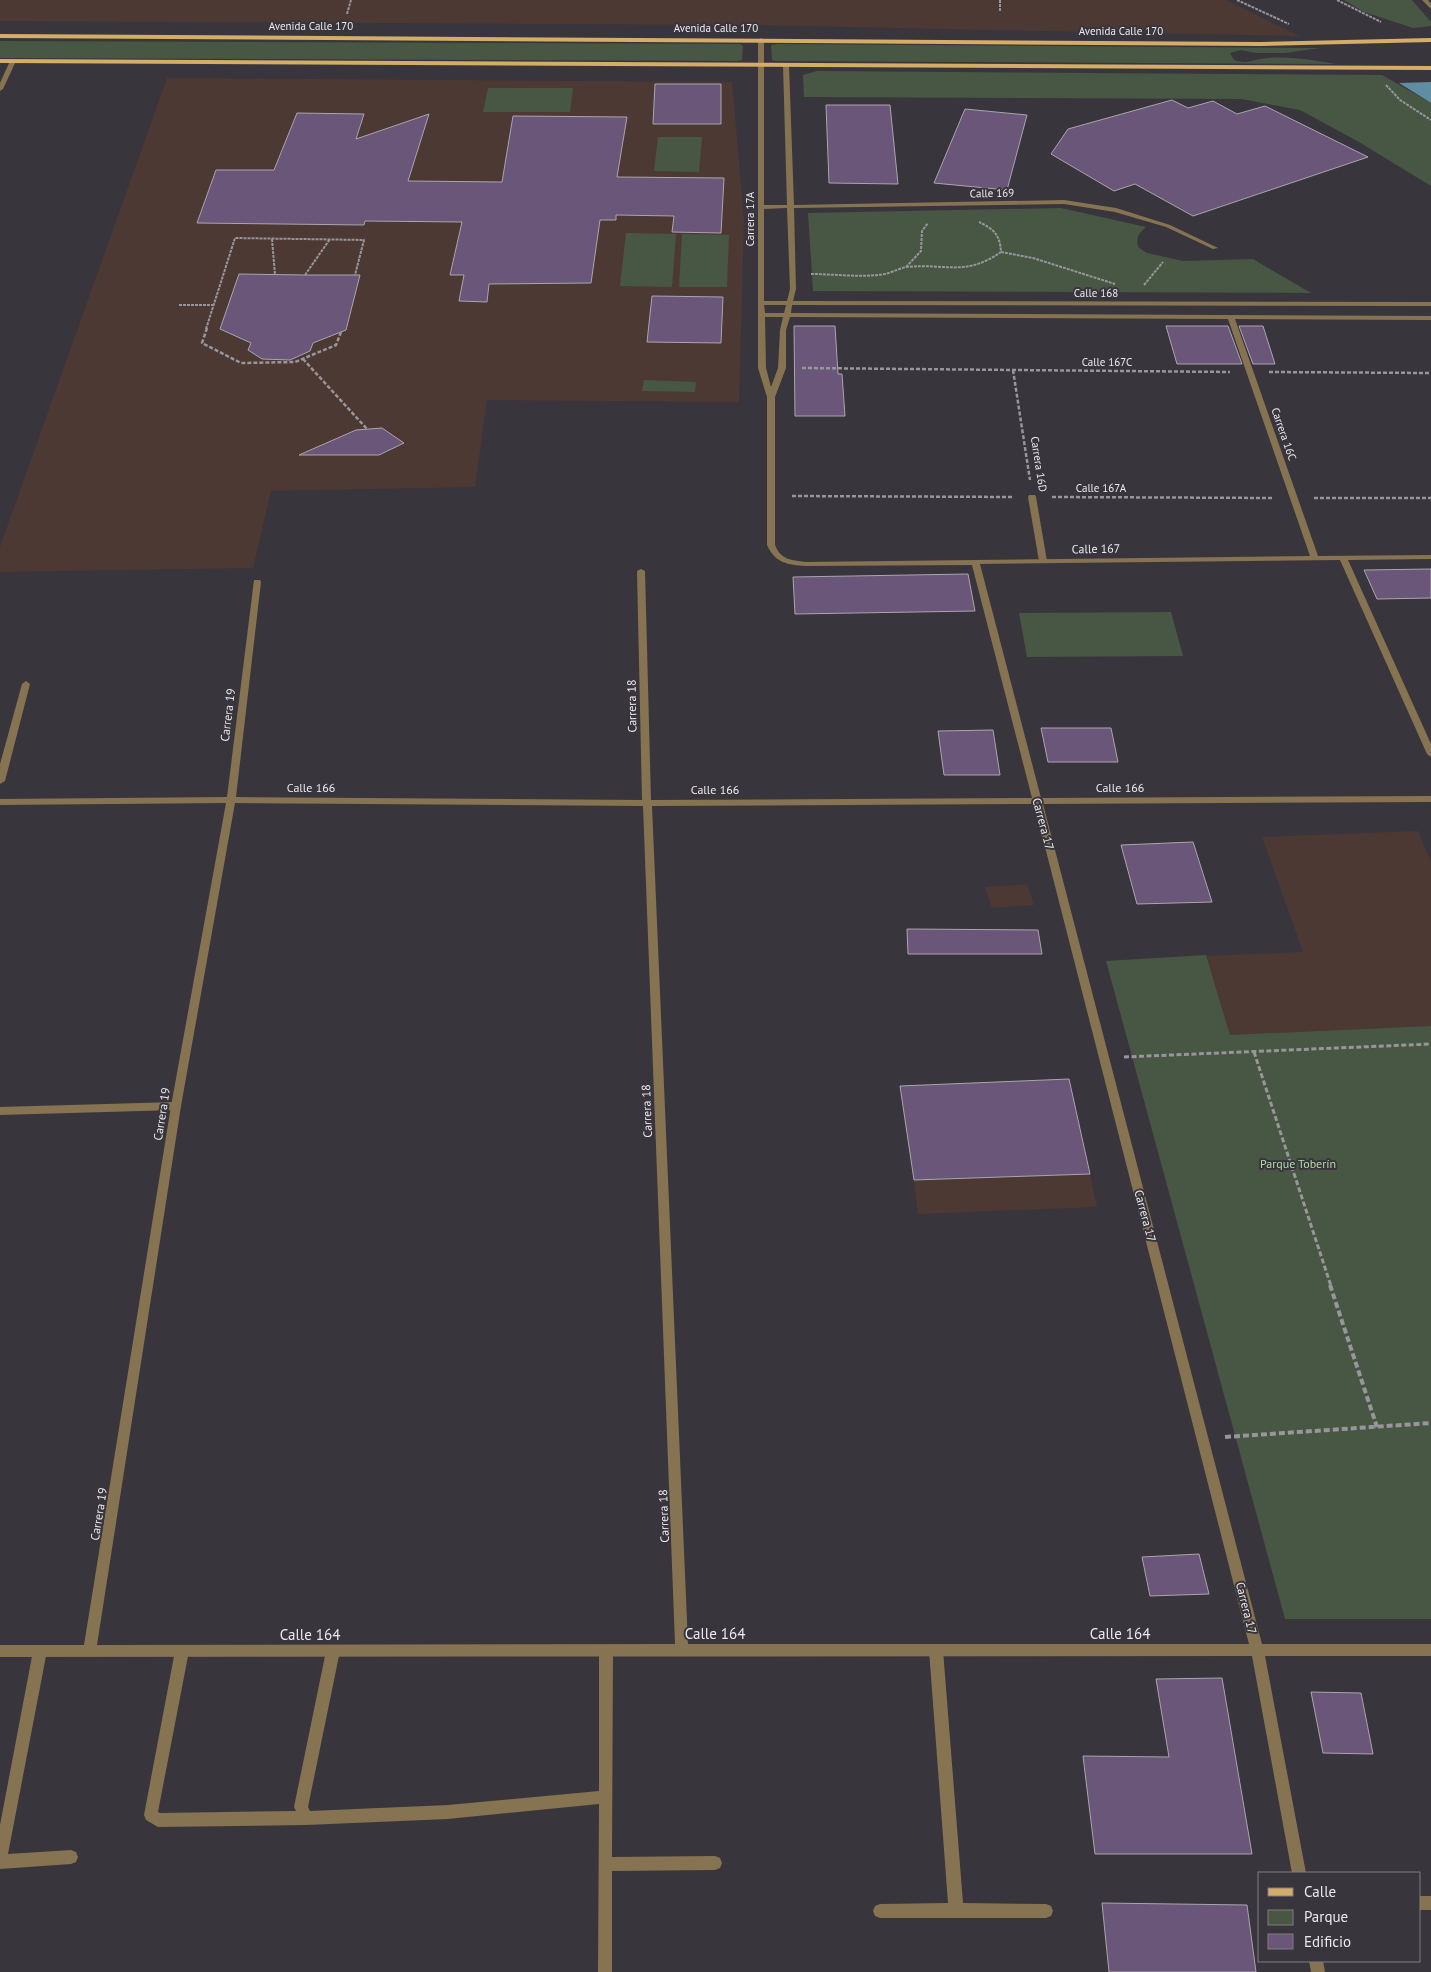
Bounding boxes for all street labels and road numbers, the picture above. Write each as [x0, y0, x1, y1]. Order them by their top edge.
street label: Avenida Calle 170 [269, 19, 353, 33]
street label: Avenida Calle 170 [674, 21, 758, 35]
street label: Avenida Calle 170 [1079, 24, 1163, 38]
street label: Calle 169 [970, 186, 1014, 200]
street label: Carrera 17A [743, 191, 757, 246]
street label: Calle 168 [1074, 286, 1118, 300]
street label: Calle 167C [1082, 355, 1132, 369]
street label: Carrera 16C [1268, 406, 1300, 462]
street label: Carrera 16D [1028, 435, 1050, 493]
street label: Calle 167A [1076, 481, 1127, 495]
street label: Calle 167 [1072, 541, 1120, 556]
street label: Carrera 18 [624, 679, 639, 733]
street label: Carrera 19 [217, 688, 238, 742]
street label: Calle 166 [287, 780, 335, 795]
street label: Calle 166 [1096, 780, 1144, 795]
street label: Calle 166 [691, 782, 739, 797]
street label: Carrera 17 [1029, 796, 1058, 851]
street label: Carrera 18 [638, 1084, 655, 1138]
street label: Carrera 19 [150, 1086, 173, 1141]
street label: Carrera 17 [1131, 1188, 1160, 1243]
street label: Carrera 19 [87, 1486, 110, 1541]
street label: Carrera 18 [655, 1489, 672, 1543]
street label: Carrera 17 [1233, 1580, 1260, 1635]
street label: Calle 164 [685, 1624, 745, 1643]
street label: Calle 164 [1090, 1624, 1150, 1643]
street label: Calle 164 [280, 1625, 340, 1644]

